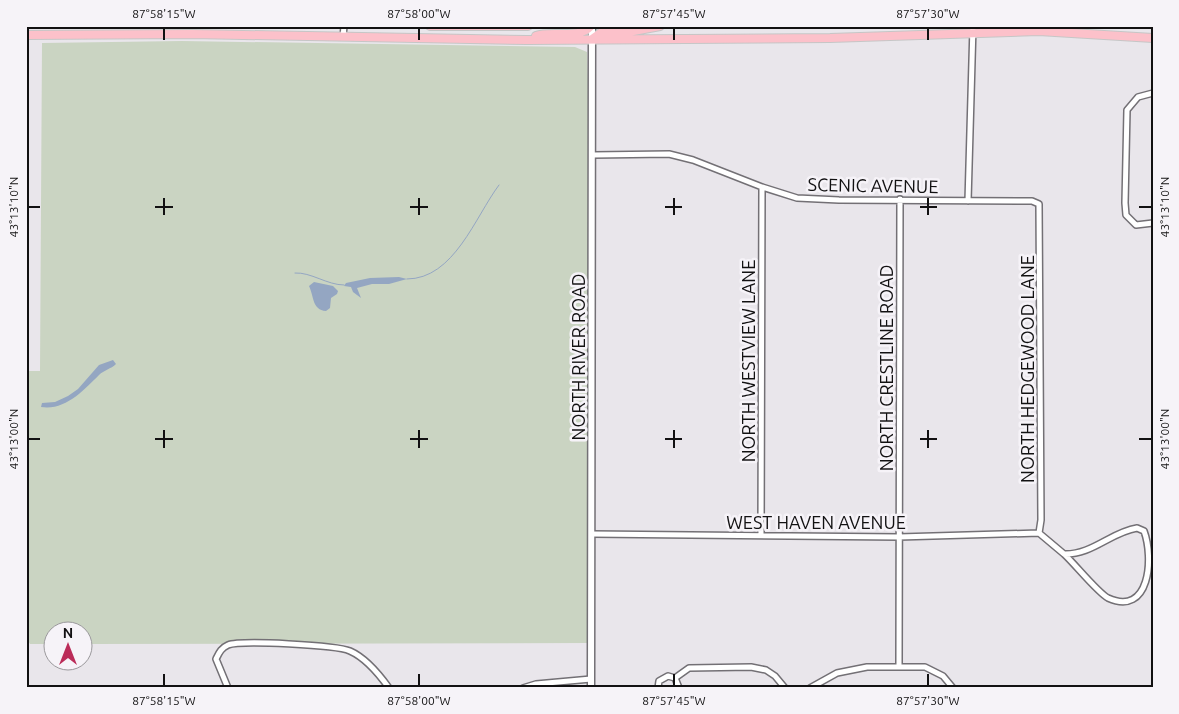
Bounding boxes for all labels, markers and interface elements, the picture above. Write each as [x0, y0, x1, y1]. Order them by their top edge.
text: 87°58'15"W [132, 7, 196, 20]
text: 87°58'00"W [387, 7, 451, 20]
text: 87°57'45"W [642, 7, 706, 20]
text: 87°57'30"W [896, 7, 960, 20]
street label: SCENIC AVENUE [807, 174, 939, 196]
text: 43°13'10"N [7, 177, 20, 237]
text: 43°13'10"N [1158, 177, 1171, 237]
street label: NORTH HEDGEWOOD LANE [1017, 255, 1037, 483]
street label: NORTH WESTVIEW LANE [738, 260, 758, 462]
street label: NORTH CRESTLINE ROAD [876, 265, 896, 471]
street label: NORTH RIVER ROAD [568, 274, 588, 440]
text: 43°13'00"N [7, 409, 20, 469]
text: 43°13'00"N [1158, 409, 1171, 469]
street label: WEST HAVEN AVENUE [726, 512, 906, 532]
north arrow [42, 622, 92, 672]
text: N [63, 625, 73, 641]
text: 87°58'15"W [132, 694, 196, 707]
text: 87°58'00"W [387, 694, 451, 707]
text: 87°57'45"W [642, 694, 706, 707]
text: 87°57'30"W [896, 694, 960, 707]

